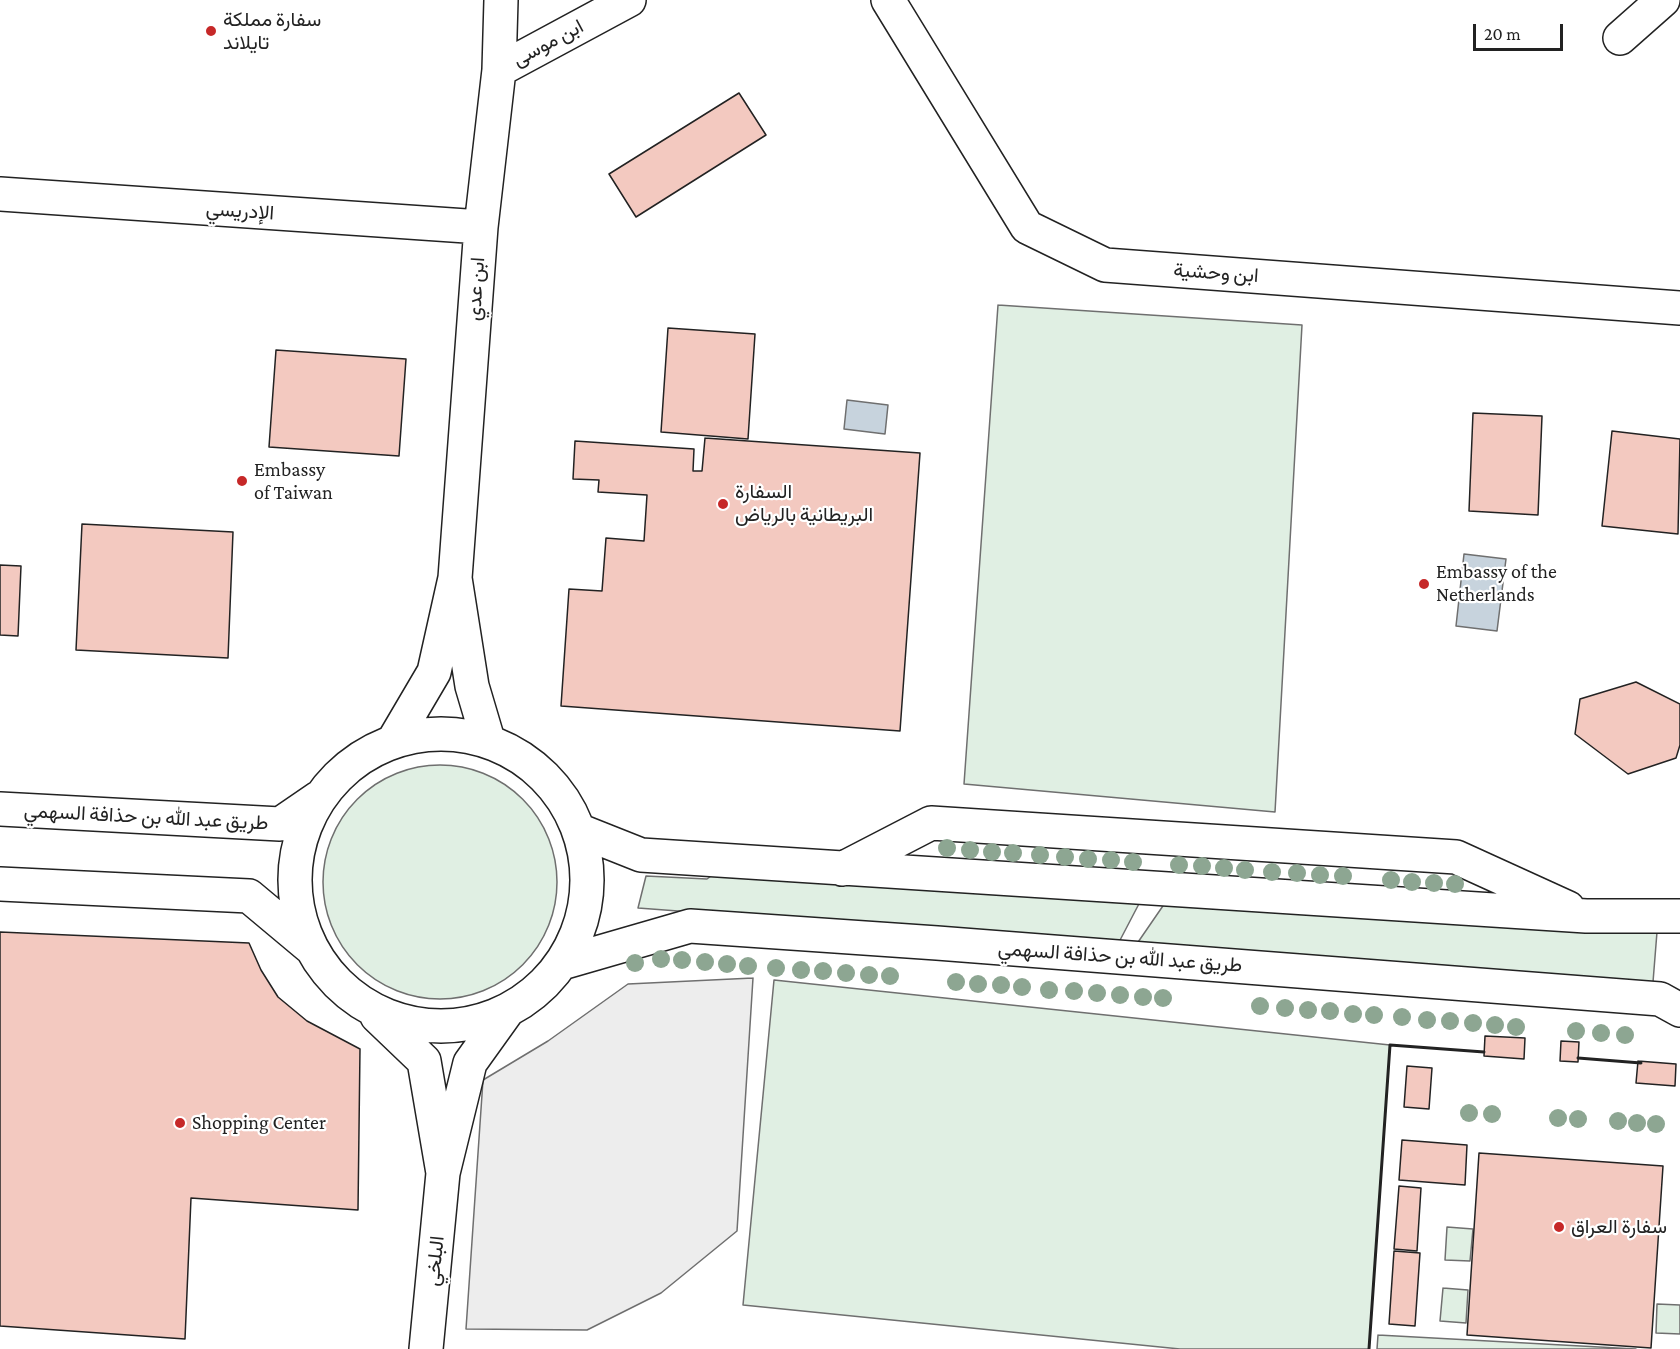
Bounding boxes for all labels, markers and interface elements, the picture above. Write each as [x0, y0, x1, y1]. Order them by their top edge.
place label: سفارة مملكة تايلاند [223, 8, 321, 55]
scale bar [1476, 12, 1566, 50]
street label: ابن موسى [508, 14, 588, 72]
marker: سفارة مملكة تايلاند [204, 24, 218, 38]
text: 20 m [1484, 24, 1521, 44]
street label: الإدريسي [205, 197, 275, 225]
street label: ابن عدي [462, 256, 490, 322]
street label: ابن وحشية [1173, 258, 1259, 288]
place label: Embassy of Taiwan [254, 458, 333, 505]
marker: Embassy of Taiwan [235, 474, 249, 488]
place label: السفارة البريطانية بالرياض [735, 480, 873, 527]
marker: السفارة البريطانية بالرياض [716, 497, 730, 511]
place label: Embassy of the Netherlands [1436, 560, 1557, 607]
marker: Embassy of the Netherlands [1417, 577, 1431, 591]
street label: طريق عبد الله بن حذافة السهمي [23, 799, 269, 835]
street label: طريق عبد الله بن حذافة السهمي [997, 936, 1243, 978]
place label: Shopping Center [192, 1111, 326, 1135]
marker: Shopping Center [173, 1116, 187, 1130]
place label: سفارة العراق [1571, 1215, 1667, 1239]
marker: سفارة العراق [1552, 1220, 1566, 1234]
street label: البلخي [420, 1235, 450, 1287]

